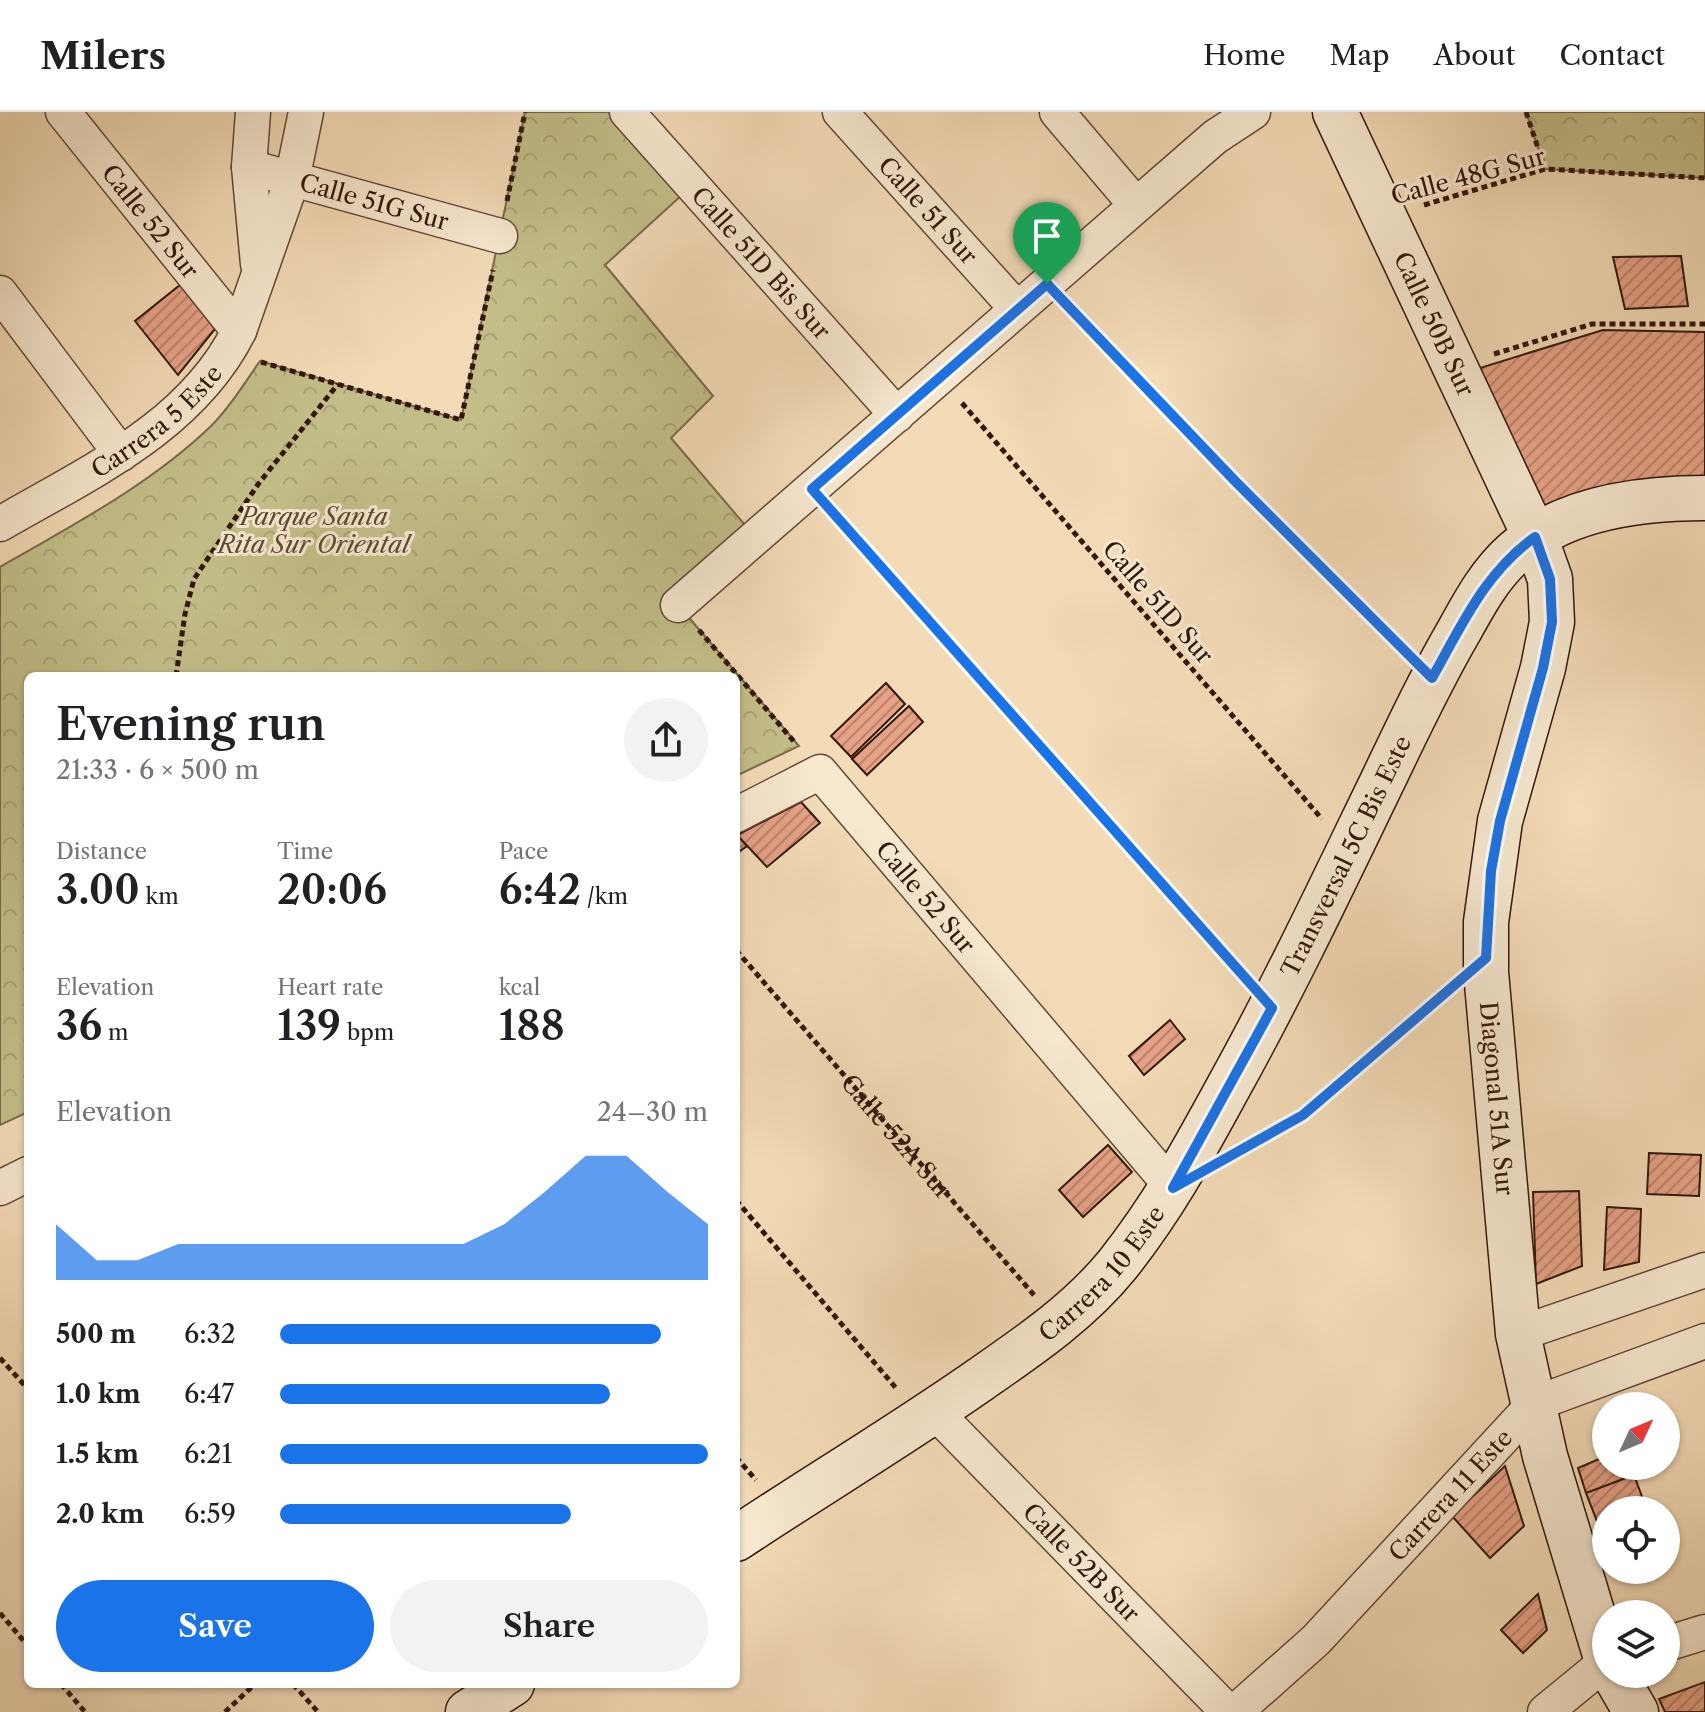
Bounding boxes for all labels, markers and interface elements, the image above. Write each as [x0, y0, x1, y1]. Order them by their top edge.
text: Milers [40, 32, 166, 79]
text: Home [1203, 38, 1285, 72]
text: Map [1329, 38, 1389, 72]
text: About [1433, 38, 1515, 72]
text: Contact [1559, 38, 1665, 72]
street label: Calle 48G Sur [1388, 142, 1548, 210]
street label: Calle 51 Sur [873, 151, 984, 270]
street label: Calle 52 Sur [96, 158, 205, 284]
street label: Calle 51G Sur [297, 167, 452, 236]
street label: Calle 51D Bis Sur [686, 181, 837, 345]
pin [1013, 202, 1081, 284]
icon: arrive [1025, 214, 1069, 258]
street label: Calle 50B Sur [1388, 247, 1481, 401]
street label: Carrera 5 Este [86, 359, 228, 483]
park label: Parque Santa Rita Sur Oriental [216, 502, 412, 559]
street label: Calle 51D Sur [1097, 535, 1219, 669]
text: Evening run [56, 697, 326, 751]
button: share [624, 698, 708, 782]
street label: Transversal 5C Bis Este [1275, 731, 1417, 982]
text: 21:33 · 6 × 500 m [56, 754, 259, 786]
street label: Calle 52 Sur [870, 835, 982, 959]
text: Distance [56, 838, 147, 865]
text: Time [277, 838, 333, 865]
text: Pace [499, 838, 548, 865]
text: 3.00 [56, 865, 140, 914]
text: 20:06 [277, 865, 387, 914]
text: 6:42 [499, 865, 581, 914]
text: km [140, 883, 179, 910]
text: /km [581, 883, 628, 910]
text: Elevation [56, 974, 154, 1001]
text: Heart rate [277, 974, 383, 1001]
text: kcal [499, 974, 540, 1001]
street label: Diagonal 51A Sur [1474, 1000, 1520, 1197]
text: 36 [56, 1001, 102, 1050]
text: 139 [277, 1001, 341, 1050]
text: 188 [499, 1001, 565, 1050]
text: m [102, 1019, 129, 1046]
text: bpm [341, 1019, 394, 1046]
street label: Calle 52A Sur [835, 1068, 958, 1204]
text: Elevation [56, 1096, 172, 1128]
text: 24–30 m [597, 1096, 708, 1128]
street label: Carrera 10 Este [1033, 1200, 1170, 1347]
text: 500 m [56, 1318, 136, 1350]
text: 6:32 [184, 1318, 236, 1350]
text: 1.0 km [56, 1378, 141, 1410]
text: 6:47 [184, 1378, 234, 1410]
north arrow [1592, 1392, 1680, 1480]
map controls [1592, 1392, 1680, 1688]
street label: Carrera 11 Este [1382, 1423, 1518, 1567]
text: 1.5 km [56, 1438, 139, 1470]
text: 6:21 [184, 1438, 232, 1470]
button: locate [1592, 1496, 1680, 1584]
street label: Calle 52B Sur [1017, 1497, 1146, 1628]
text: 2.0 km [56, 1498, 144, 1530]
text: 6:59 [184, 1498, 236, 1530]
button: Save [56, 1580, 374, 1672]
button: Share [390, 1580, 708, 1672]
button: layers [1592, 1600, 1680, 1688]

